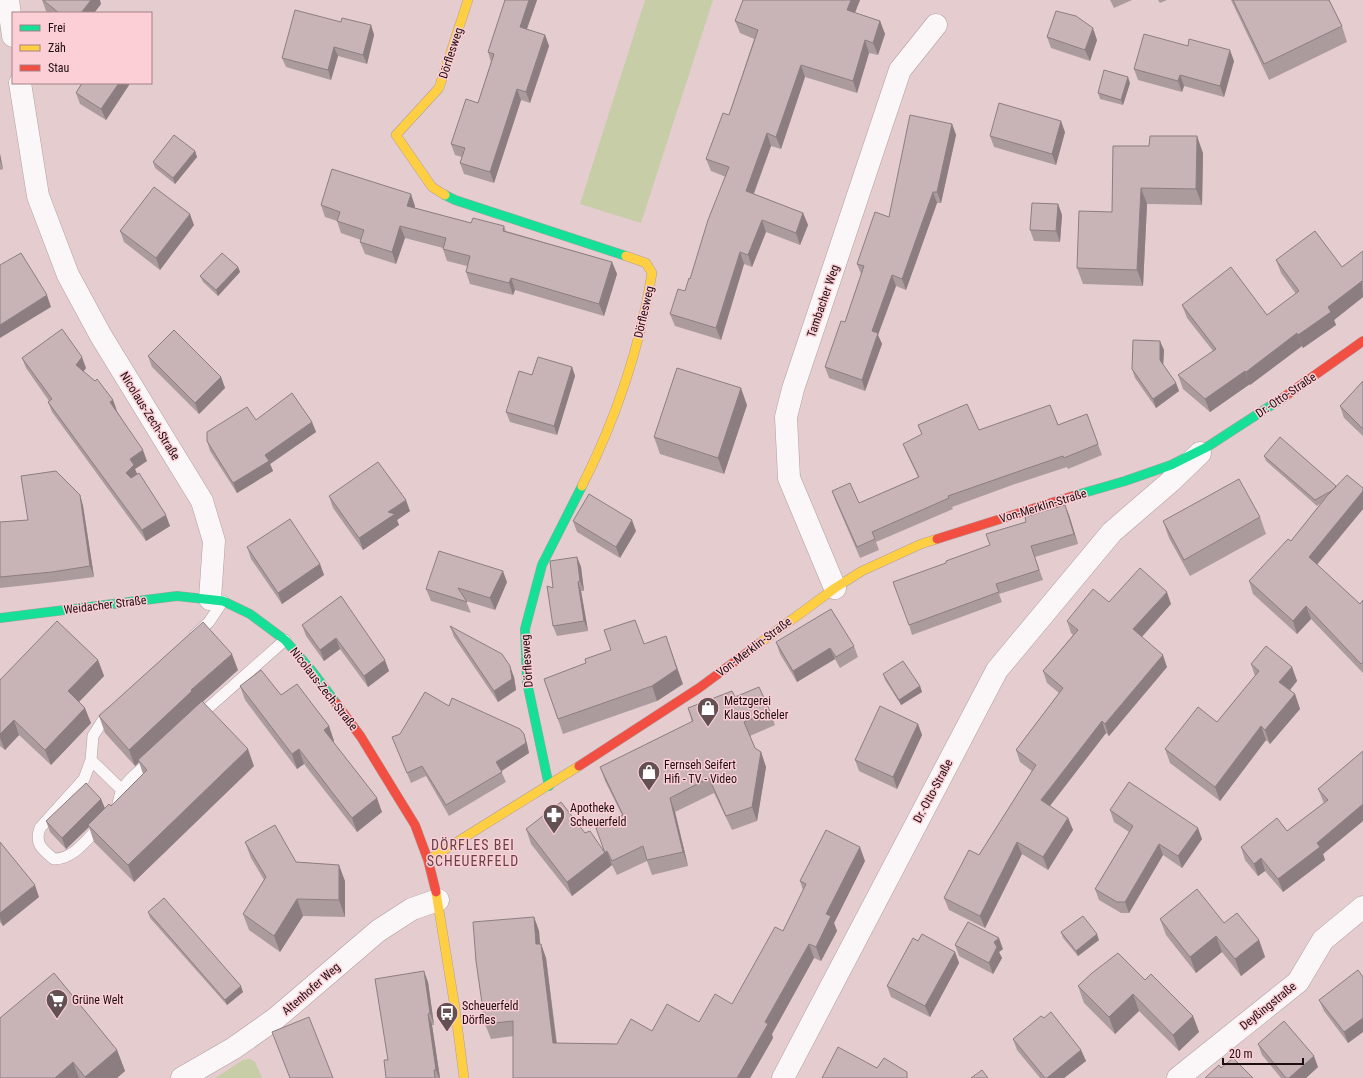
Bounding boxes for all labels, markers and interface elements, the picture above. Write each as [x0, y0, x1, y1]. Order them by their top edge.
legend [12, 12, 152, 84]
text: Frei [48, 21, 66, 35]
street label: Dörflesweg [436, 26, 466, 80]
text: Zäh [48, 41, 66, 55]
text: Stau [48, 61, 70, 75]
street label: Tambacher Weg [804, 263, 842, 339]
street label: Dörflesweg [631, 285, 657, 339]
street label: Nicolaus-Zech-Straße [117, 369, 183, 463]
street label: Dr.-Otto-Straße [1253, 369, 1319, 420]
street label: Von-Merklin-Straße [998, 486, 1089, 526]
street label: Weidacher Straße [63, 593, 148, 617]
street label: Von-Merklin-Straße [714, 614, 795, 680]
street label: Dörflesweg [518, 634, 536, 688]
street label: Nicolaus-Zech-Straße [287, 645, 361, 734]
place label: Metzgerei Klaus Scheler [724, 694, 789, 722]
shop icon: Metzgerei Klaus Scheler [695, 695, 721, 728]
street label: Dr.-Otto-Straße [910, 757, 956, 825]
place label: Fernseh Seifert Hifi - TV - Video [664, 758, 737, 786]
shop icon: Fernseh Seifert Hifi - TV - Video [636, 759, 662, 792]
place label: Apotheke Scheuerfeld [570, 801, 626, 829]
pharmacy icon: Apotheke Scheuerfeld [541, 802, 567, 835]
district label: DÖRFLES BEI SCHEUERFELD [427, 837, 519, 869]
street label: Altenhofer Weg [279, 960, 343, 1018]
street label: Deyßingstraße [1237, 979, 1299, 1033]
supermarket icon: Grüne Welt [44, 987, 70, 1020]
place label: Grüne Welt [72, 993, 124, 1007]
place label: Scheuerfeld Dörfles [462, 999, 518, 1027]
bus stop icon: Scheuerfeld Dörfles [434, 1000, 460, 1033]
scale bar [1223, 1040, 1303, 1066]
text: 20 m [1229, 1047, 1253, 1061]

